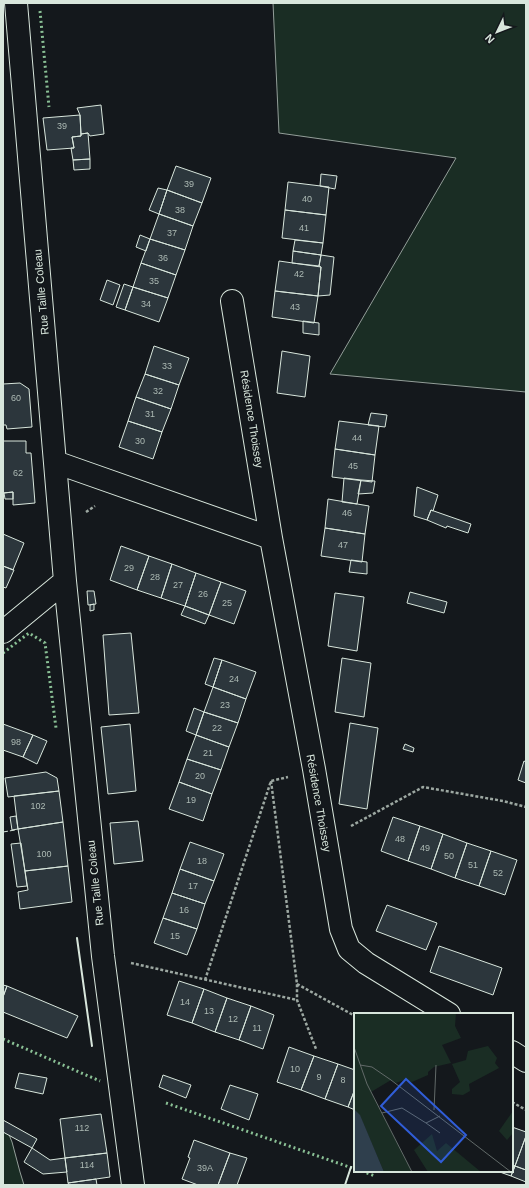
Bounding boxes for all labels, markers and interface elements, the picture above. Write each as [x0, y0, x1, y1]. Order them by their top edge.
north arrow [477, 12, 517, 52]
text: N [483, 32, 497, 46]
house number: 39 [57, 121, 67, 131]
house number: 39 [184, 179, 194, 189]
house number: 40 [302, 194, 312, 204]
house number: 38 [175, 205, 185, 215]
house number: 41 [299, 223, 309, 233]
house number: 37 [167, 228, 177, 238]
street label: Rue Taille Coleau [31, 249, 51, 335]
house number: 36 [158, 253, 168, 263]
house number: 42 [294, 269, 304, 279]
house number: 35 [149, 276, 159, 286]
house number: 34 [141, 299, 151, 309]
house number: 43 [290, 302, 300, 312]
house number: 33 [162, 361, 172, 371]
street label: Résidence Thoissey [238, 369, 266, 469]
house number: 32 [153, 386, 163, 396]
house number: 60 [11, 393, 21, 403]
house number: 31 [145, 409, 155, 419]
house number: 44 [352, 433, 362, 443]
house number: 30 [135, 436, 145, 446]
house number: 45 [348, 461, 358, 471]
house number: 62 [13, 468, 23, 478]
house number: 46 [342, 508, 352, 518]
house number: 47 [338, 540, 348, 550]
house number: 29 [124, 563, 134, 573]
house number: 28 [150, 572, 160, 582]
house number: 27 [173, 580, 183, 590]
house number: 26 [198, 589, 208, 599]
house number: 25 [222, 598, 232, 608]
house number: 24 [229, 674, 239, 684]
house number: 23 [220, 700, 230, 710]
house number: 22 [212, 723, 222, 733]
house number: 98 [11, 737, 21, 747]
house number: 21 [203, 748, 213, 758]
street label: Résidence Thoissey [305, 753, 334, 853]
house number: 20 [195, 771, 205, 781]
house number: 19 [186, 795, 196, 805]
house number: 102 [30, 801, 46, 811]
house number: 48 [395, 834, 405, 844]
street label: Rue Taille Coleau [85, 840, 105, 926]
house number: 49 [420, 843, 430, 853]
house number: 100 [36, 849, 52, 859]
house number: 50 [444, 851, 454, 861]
house number: 18 [197, 856, 207, 866]
house number: 51 [468, 860, 478, 870]
house number: 52 [493, 868, 503, 878]
house number: 17 [188, 881, 198, 891]
house number: 16 [179, 905, 189, 915]
house number: 15 [170, 931, 180, 941]
house number: 14 [180, 997, 190, 1007]
house number: 13 [204, 1006, 214, 1016]
inset map [354, 1013, 513, 1172]
house number: 12 [228, 1014, 238, 1024]
house number: 11 [252, 1023, 262, 1033]
house number: 10 [290, 1064, 300, 1074]
house number: 9 [316, 1072, 322, 1082]
house number: 8 [340, 1075, 346, 1085]
house number: 112 [75, 1123, 89, 1133]
house number: 114 [80, 1160, 94, 1170]
house number: 39A [197, 1163, 213, 1173]

